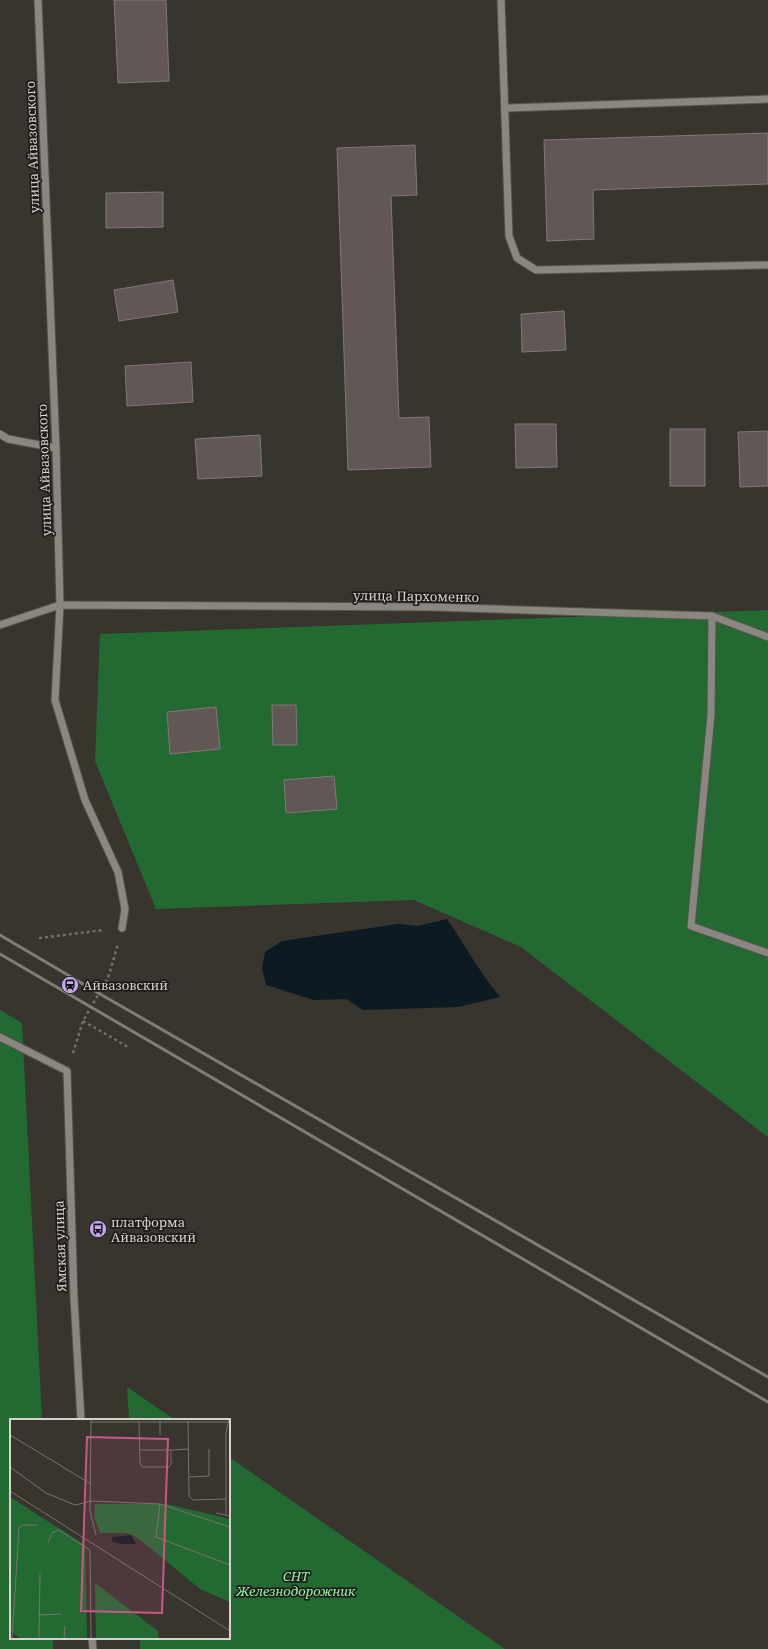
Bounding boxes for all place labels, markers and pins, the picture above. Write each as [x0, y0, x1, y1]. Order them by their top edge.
station icon: Айвазовский [60, 975, 80, 995]
place label: Айвазовский [83, 976, 168, 994]
place label: платформа Айвазовский [111, 1213, 196, 1246]
bus stop icon: платформа Айвазовский [88, 1219, 108, 1239]

